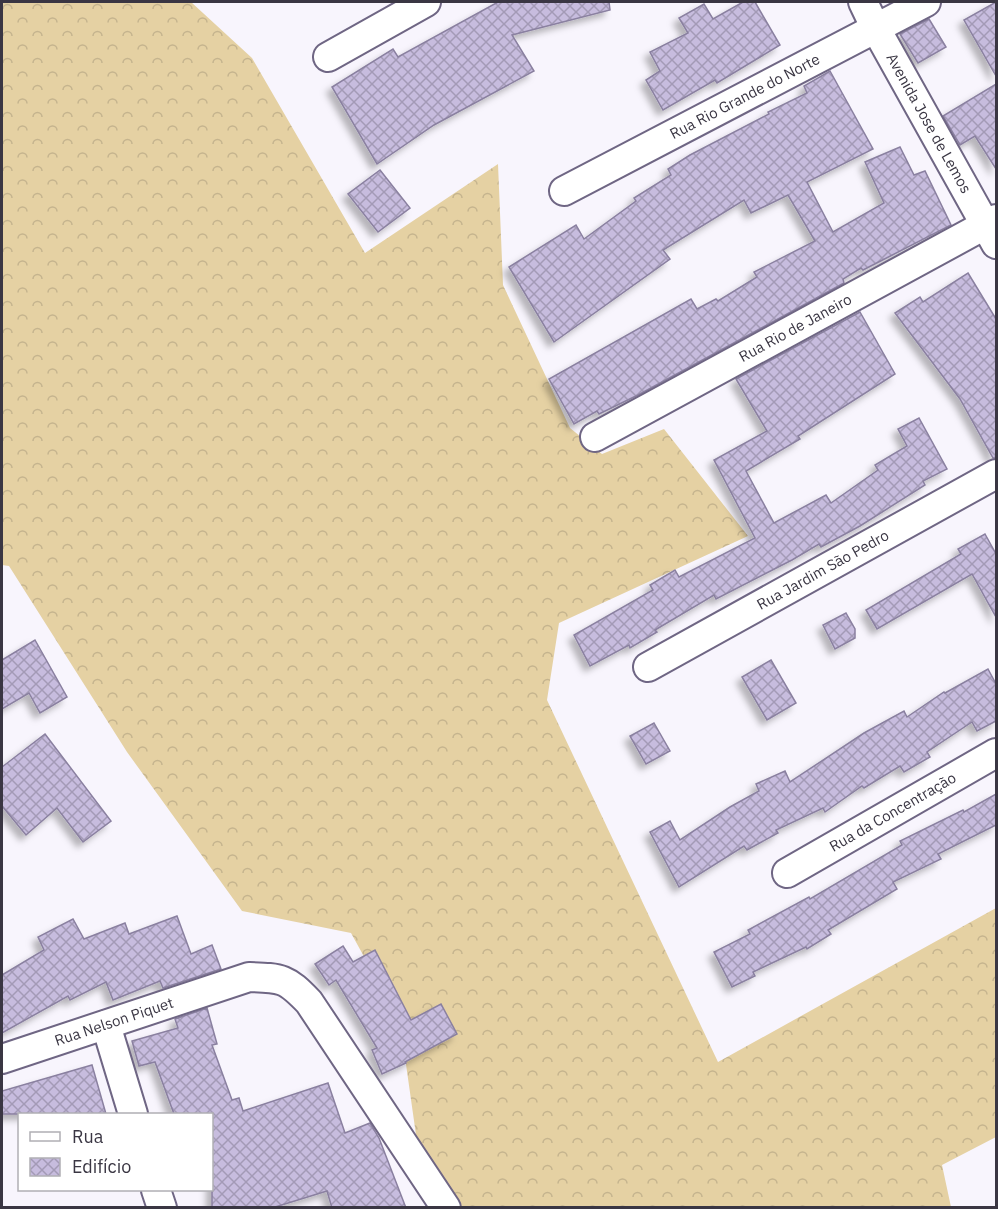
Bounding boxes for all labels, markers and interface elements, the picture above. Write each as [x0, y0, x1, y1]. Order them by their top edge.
street label: Rua Rio Grande do Norte [666, 49, 823, 143]
street label: Avenida Jose de Lemos [882, 50, 976, 196]
street label: Rua Rio de Janeiro [735, 289, 855, 366]
street label: Rua Jardim São Pedro [753, 525, 892, 614]
street label: Rua da Concentração [826, 768, 959, 856]
street label: Rua Nelson Piquet [52, 993, 176, 1050]
legend [18, 1113, 213, 1191]
text: Rua [72, 1125, 104, 1148]
text: Edifício [72, 1155, 131, 1178]

